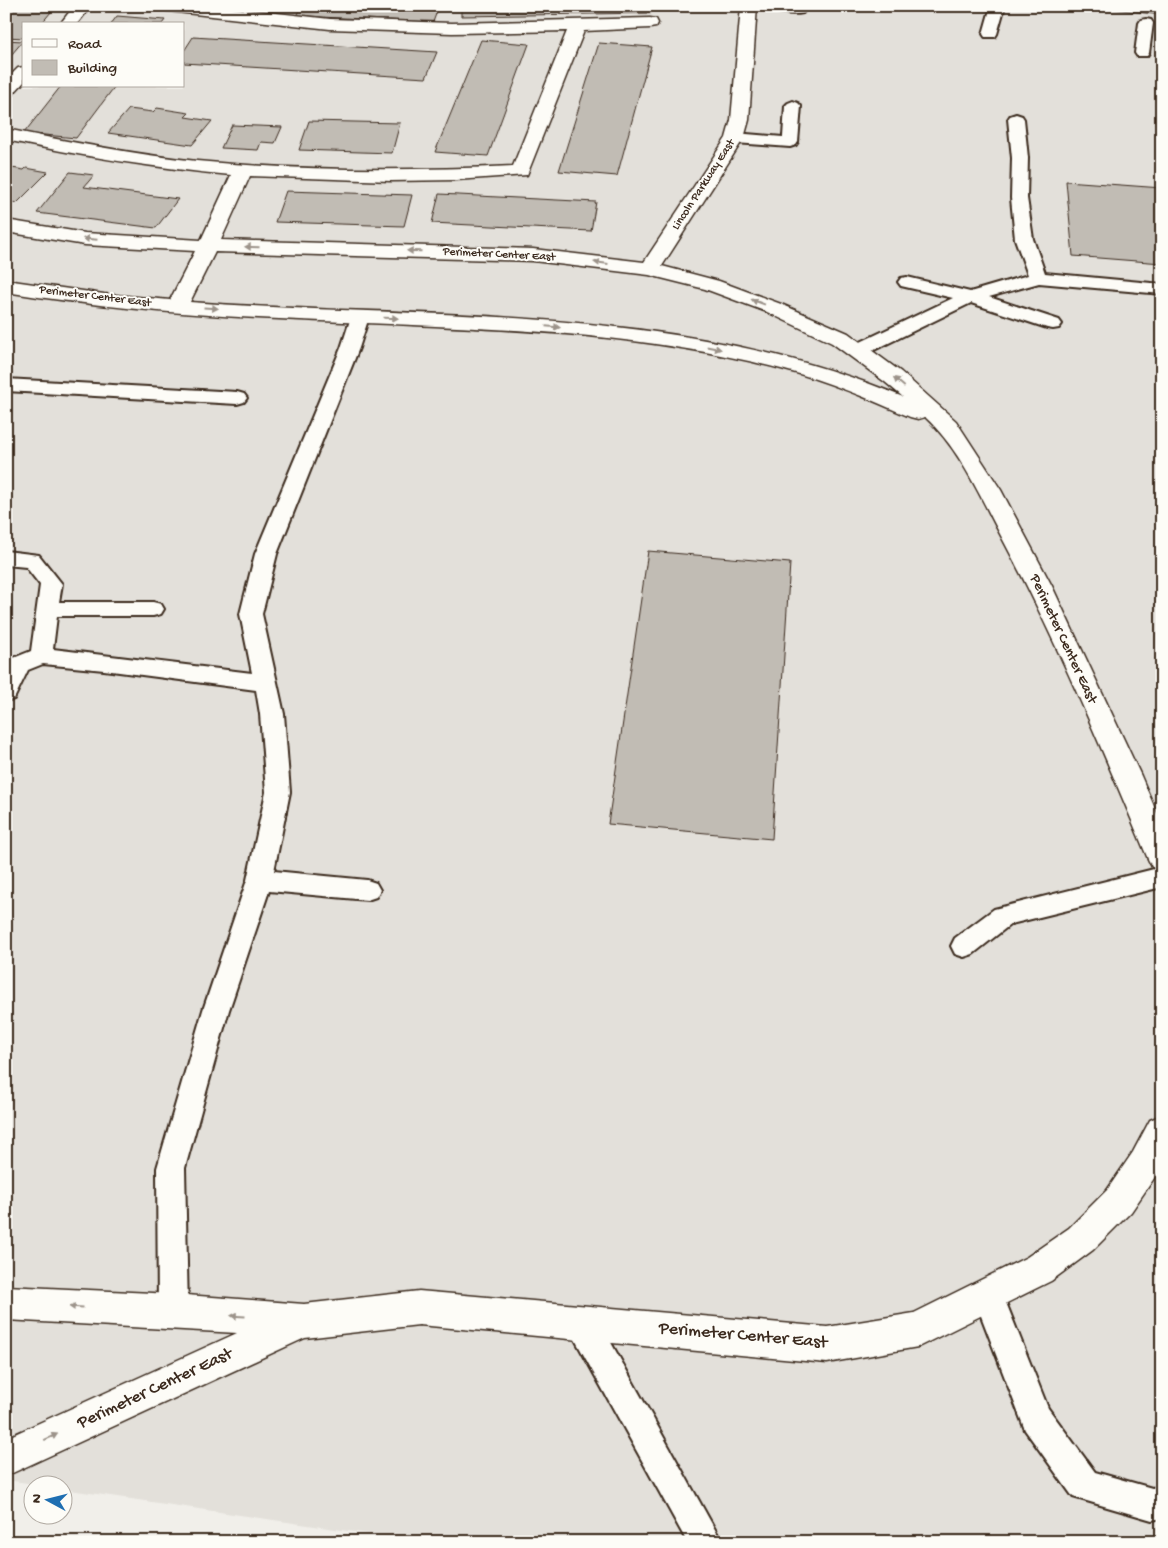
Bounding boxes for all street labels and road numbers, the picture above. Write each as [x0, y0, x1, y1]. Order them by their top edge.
street label: Lincoln Parkway East [669, 136, 739, 233]
street label: Perimeter Center East [441, 245, 557, 265]
street label: Perimeter Center East [37, 283, 153, 311]
street label: Perimeter Center East [1025, 571, 1102, 708]
street label: Perimeter Center East [657, 1318, 830, 1354]
street label: Perimeter Center East [73, 1343, 237, 1435]

